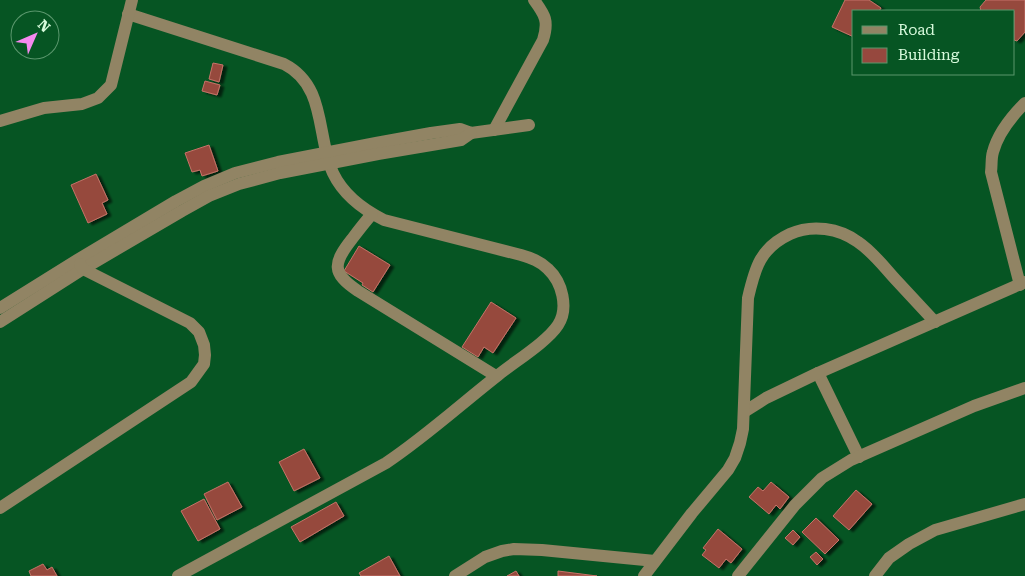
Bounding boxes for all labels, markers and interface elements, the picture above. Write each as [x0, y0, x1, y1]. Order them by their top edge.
north arrow [10, 10, 60, 60]
legend [852, 10, 1015, 75]
text: N [35, 16, 54, 35]
text: Road [898, 21, 935, 39]
text: Building [898, 46, 960, 64]

